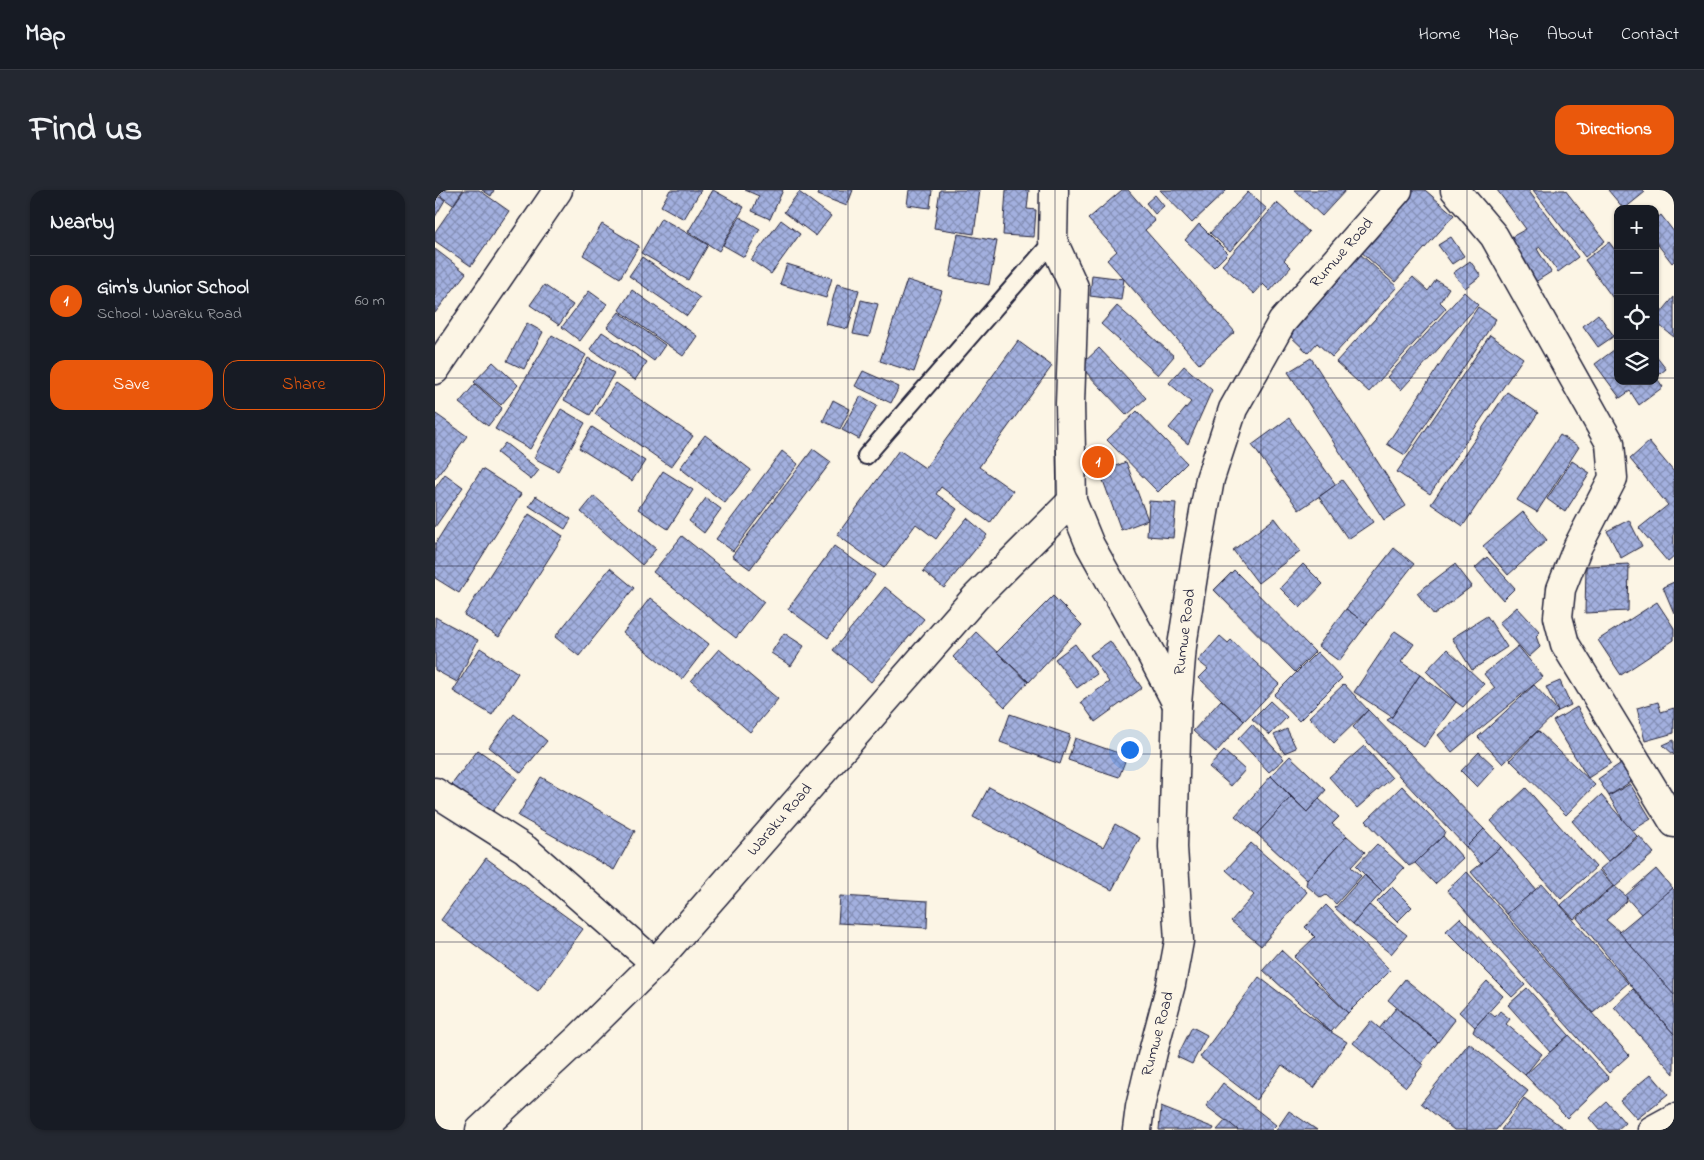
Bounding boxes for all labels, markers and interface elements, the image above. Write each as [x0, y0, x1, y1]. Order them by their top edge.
text: Map [25, 17, 66, 52]
text: Home [1419, 22, 1460, 48]
text: Map [1488, 22, 1519, 48]
text: About [1547, 22, 1593, 48]
text: Contact [1621, 22, 1679, 48]
text: Find us [30, 105, 142, 156]
button: Directions [1555, 105, 1674, 155]
map controls [1614, 205, 1659, 385]
button: + [1614, 205, 1659, 250]
text: Nearby [50, 208, 114, 238]
street label: Rumwe Road [1304, 212, 1380, 294]
button: − [1614, 250, 1659, 295]
text: Gim's Junior School [97, 275, 249, 302]
text: 1 [63, 289, 69, 313]
text: 60 m [355, 289, 385, 313]
button: locate [1614, 295, 1659, 340]
text: School · Waraku Road [97, 302, 242, 326]
button: layers [1614, 340, 1659, 385]
button: Save [50, 360, 213, 410]
button: Share [223, 360, 385, 410]
pin: 1 [1082, 443, 1114, 481]
street label: Rumwe Road [1168, 587, 1202, 677]
your location [1117, 737, 1143, 763]
street label: Waraku Road [742, 778, 818, 862]
street label: Rumwe Road [1135, 989, 1181, 1079]

